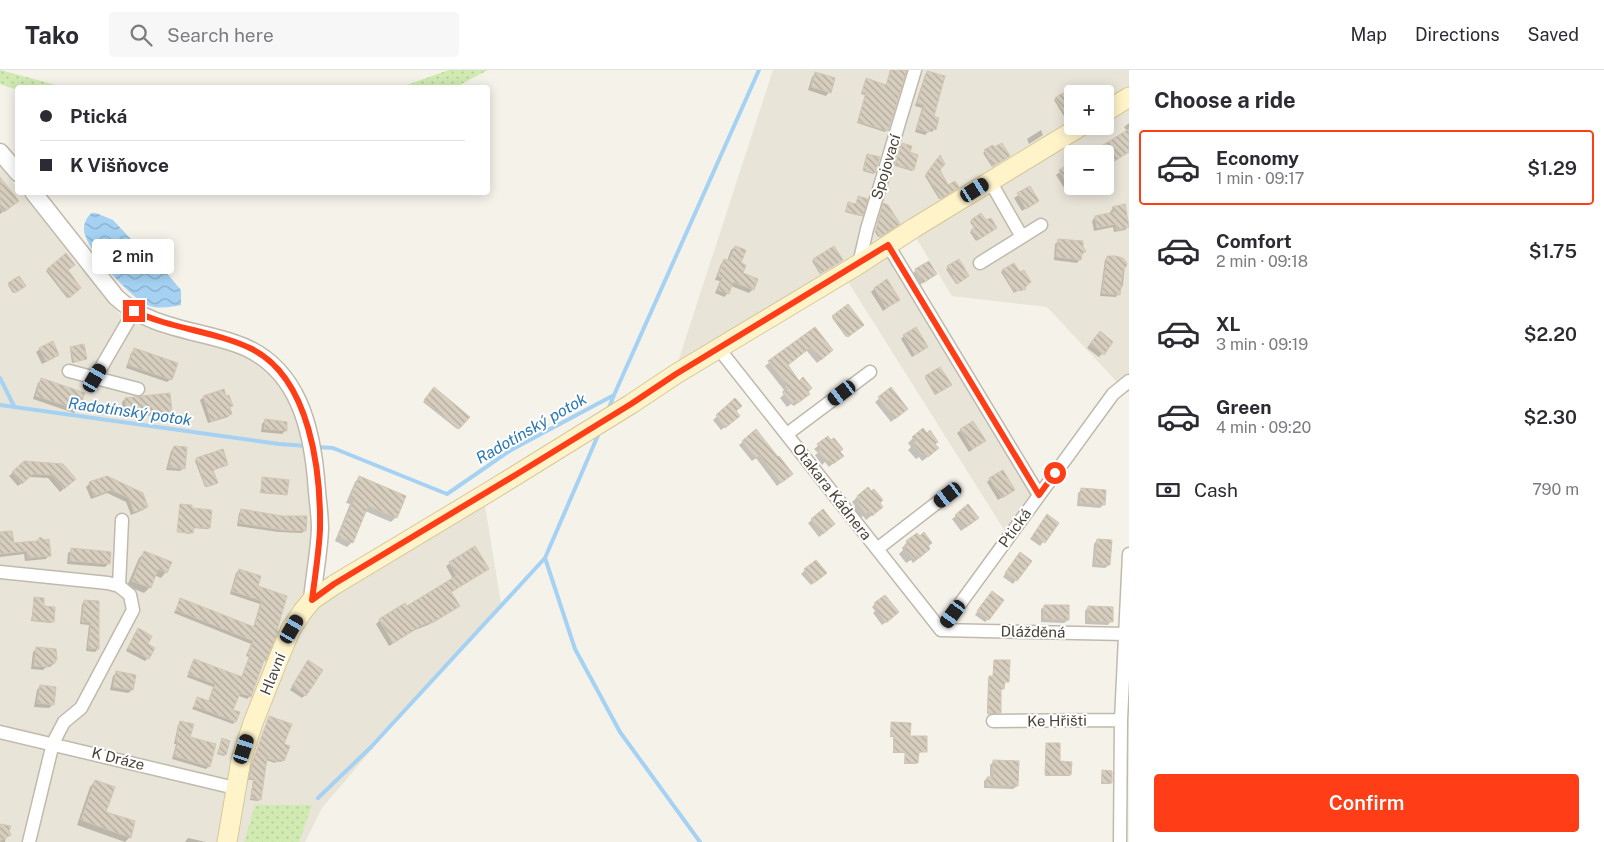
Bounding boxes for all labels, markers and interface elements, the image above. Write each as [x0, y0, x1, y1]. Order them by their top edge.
search box [109, 12, 459, 57]
text: Tako [25, 21, 79, 49]
icon: search [127, 21, 155, 49]
text: Search here [167, 24, 274, 46]
text: Map [1350, 24, 1387, 45]
text: Directions [1415, 24, 1500, 45]
text: Saved [1528, 24, 1579, 45]
map controls [1064, 85, 1114, 195]
button: + [1064, 85, 1114, 135]
text: Choose a ride [1154, 87, 1296, 113]
text: Ptická [70, 105, 127, 127]
street label: Spojovací [868, 132, 904, 201]
button: − [1064, 145, 1114, 195]
icon: car [1156, 145, 1201, 190]
text: Economy [1216, 147, 1299, 169]
text: K Višňovce [70, 154, 169, 176]
text: $1.29 [1527, 157, 1577, 179]
text: 1 min · 09:17 [1216, 169, 1304, 188]
car [958, 176, 991, 204]
icon: car [1156, 228, 1201, 273]
text: Comfort [1216, 230, 1292, 252]
callout: 2 min [93, 238, 175, 274]
text: $1.75 [1529, 240, 1577, 262]
text: 2 min [112, 247, 154, 266]
text: 2 min · 09:18 [1216, 252, 1308, 271]
route end [123, 300, 145, 322]
icon: car [1156, 311, 1201, 356]
text: XL [1216, 313, 1241, 335]
text: $2.20 [1524, 323, 1577, 345]
text: 3 min · 09:19 [1216, 335, 1308, 354]
car [81, 361, 108, 395]
car [825, 378, 858, 408]
water label: Radotínský potok [473, 389, 590, 468]
water label: Radotínský potok [67, 393, 193, 430]
icon: car [1156, 394, 1201, 439]
text: Green [1216, 396, 1271, 418]
text: $2.30 [1524, 406, 1577, 428]
text: 4 min · 09:20 [1216, 418, 1311, 437]
street label: Otakara Kádnera [790, 440, 875, 543]
route start [1044, 462, 1066, 484]
icon: cash [1154, 476, 1182, 504]
text: Cash [1194, 479, 1238, 501]
car [931, 480, 964, 510]
text: 790 m [1532, 480, 1579, 499]
street label: Ptická [995, 505, 1034, 550]
car [938, 597, 967, 631]
car [278, 612, 305, 646]
street label: Dlážděná [1001, 622, 1065, 641]
street label: Hlavní [256, 650, 289, 697]
street label: Ke Hřišti [1027, 711, 1087, 730]
car [232, 732, 255, 766]
street label: K Dráze [90, 744, 146, 773]
button: Confirm [1154, 774, 1579, 832]

